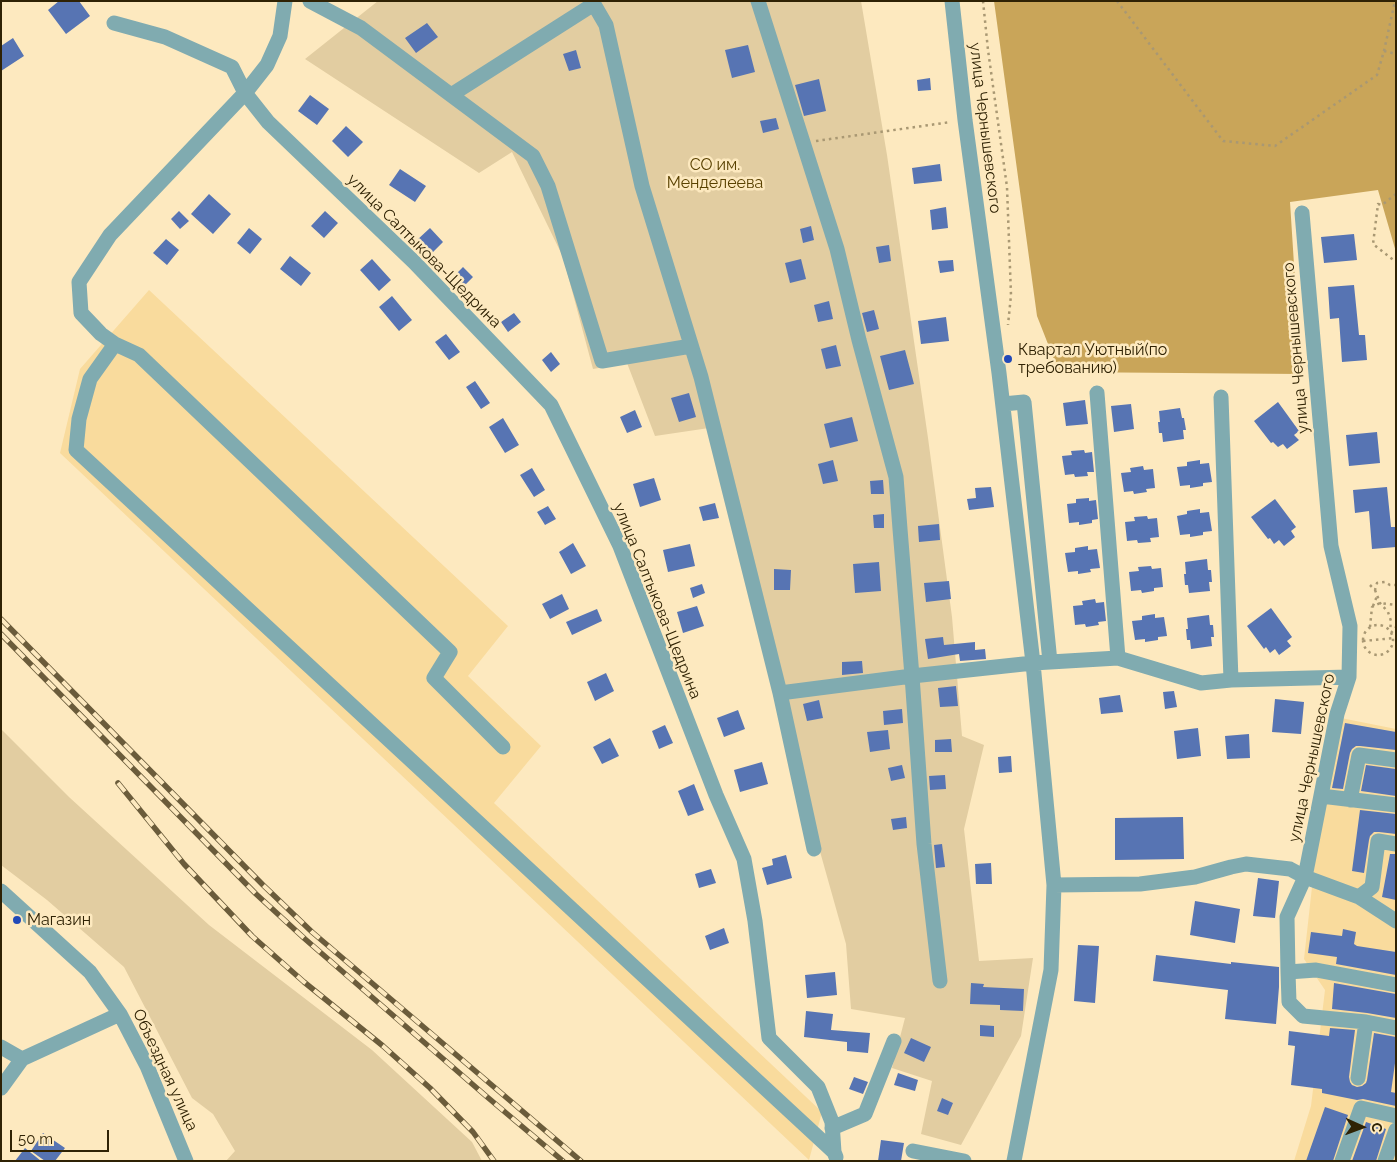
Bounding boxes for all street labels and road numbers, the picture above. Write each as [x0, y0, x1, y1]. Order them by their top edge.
street label: улица Чернышевского [965, 41, 1005, 215]
street label: улица Салтыкова-Щедрина [343, 170, 505, 332]
street label: улица Чернышевского [1279, 261, 1313, 435]
street label: улица Салтыкова-Щедрина [609, 500, 705, 702]
street label: улица Чернышевского [1285, 672, 1339, 844]
street label: Объездная улица [128, 1006, 202, 1134]

